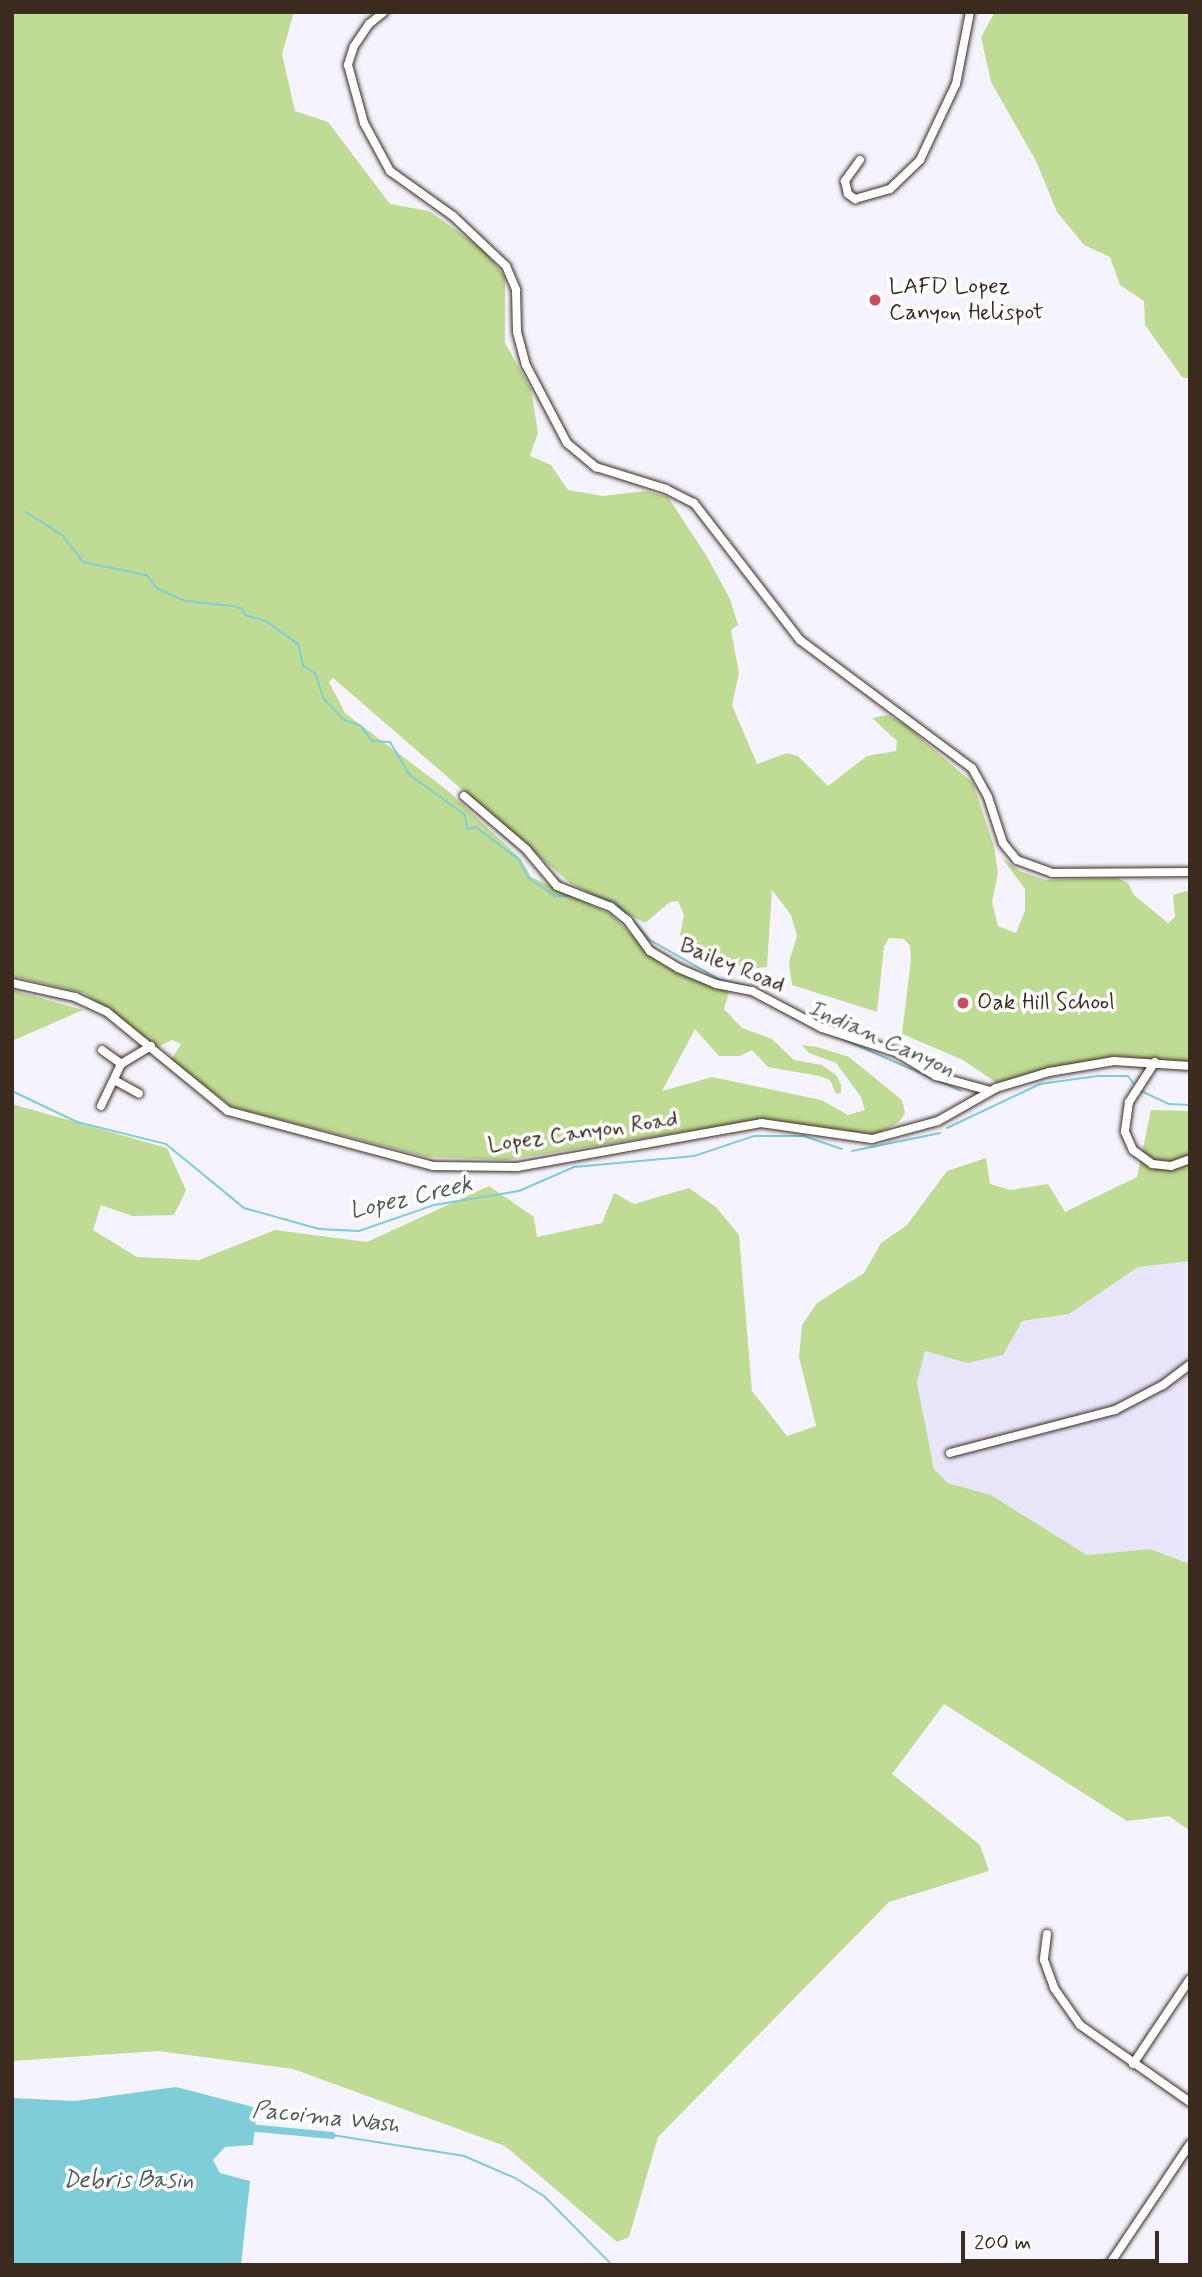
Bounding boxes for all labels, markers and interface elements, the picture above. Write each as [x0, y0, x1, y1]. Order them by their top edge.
place label: LAFD Lopez Canyon Helispot [889, 273, 1046, 327]
marker: LAFD Lopez Canyon Helispot [867, 292, 883, 308]
street label: Bailey Road [675, 932, 789, 1000]
place label: Oak Hill School [977, 989, 1118, 1017]
water label: Indian Canyon [803, 994, 959, 1084]
marker: Oak Hill School [955, 995, 971, 1011]
street label: Lopez Canyon Road [489, 1106, 677, 1160]
water label: Lopez Creek [347, 1170, 475, 1226]
water label: Pacoima Wash [249, 2096, 403, 2140]
water label: Debris Basin [59, 2167, 197, 2195]
scale bar [964, 2218, 1162, 2262]
text: 200 m [974, 2229, 1031, 2257]

